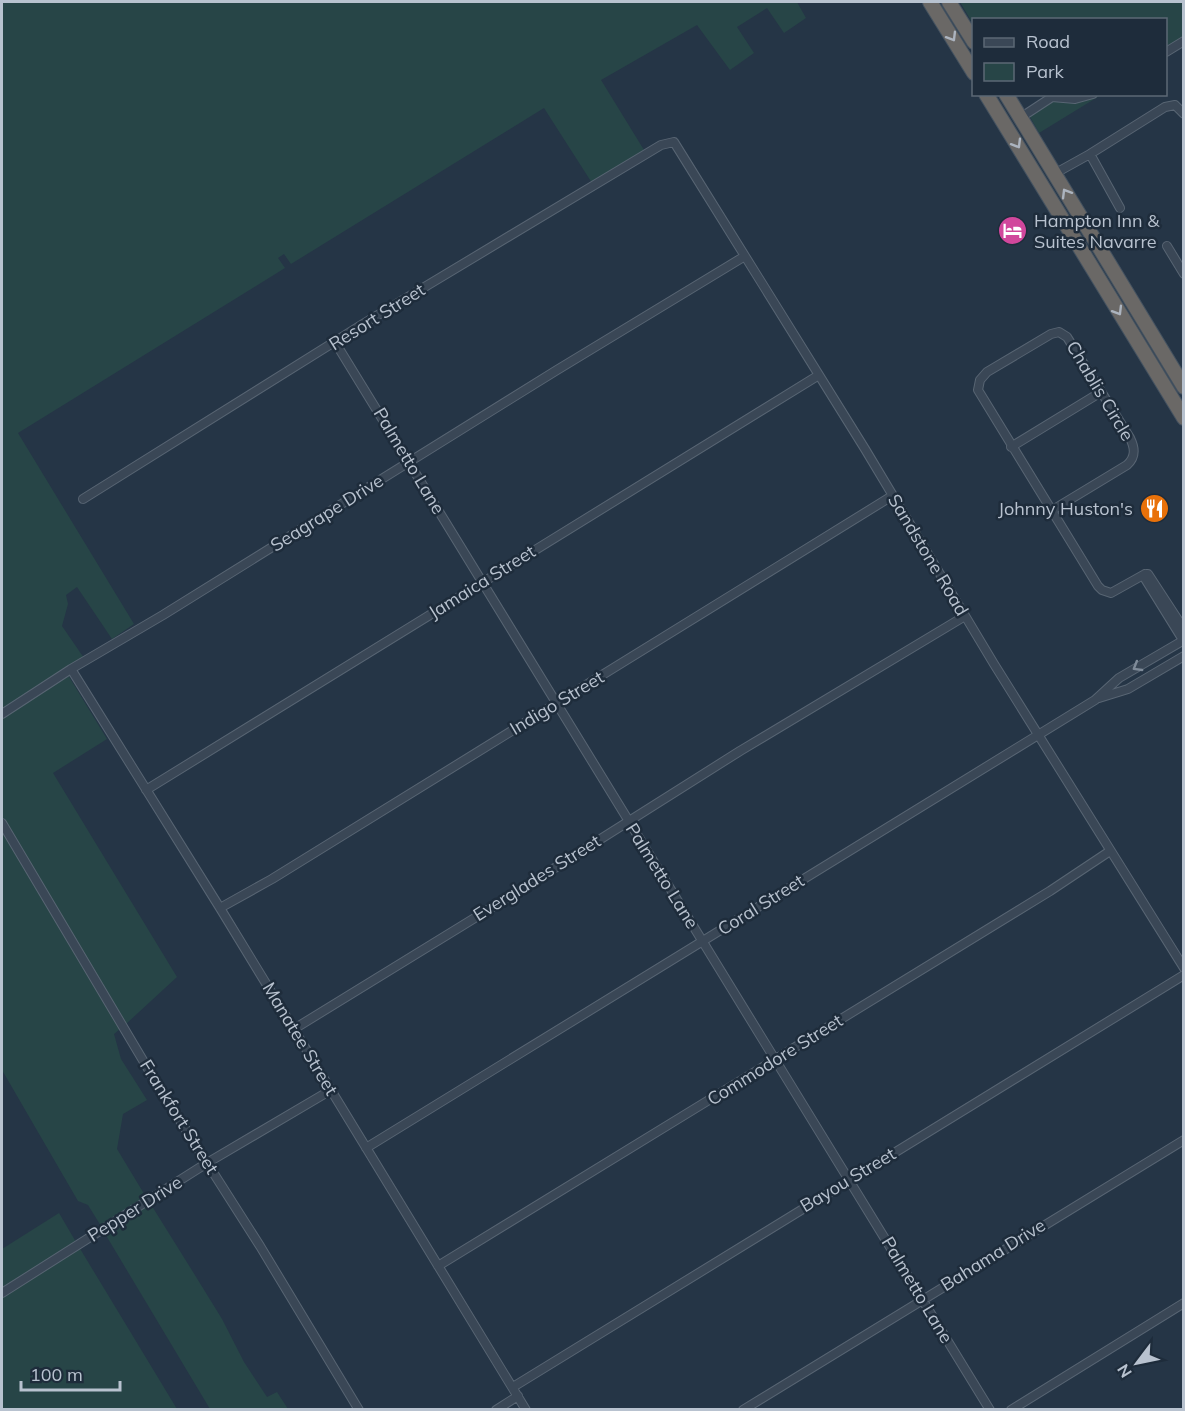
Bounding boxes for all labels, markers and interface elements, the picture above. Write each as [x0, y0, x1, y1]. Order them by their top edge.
legend [972, 18, 1167, 96]
text: Road [1026, 30, 1070, 53]
one-way arrow [944, 31, 956, 41]
text: Park [1026, 60, 1065, 83]
one-way arrow [1010, 138, 1021, 148]
one-way arrow [1061, 189, 1073, 199]
place label: Hampton Inn & Suites Navarre [1034, 209, 1160, 253]
hotel icon: Hampton Inn & Suites Navarre [997, 215, 1029, 247]
street label: Resort Street [324, 278, 429, 355]
one-way arrow [1111, 305, 1123, 315]
street label: Chablis Circle [1062, 337, 1139, 445]
street label: Palmetto Lane [369, 403, 450, 518]
street label: Seagrape Drive [266, 469, 387, 556]
street label: Sandstone Road [883, 490, 974, 620]
restaurant icon: Johnny Huston's [1138, 493, 1170, 525]
place label: Johnny Huston's [998, 497, 1133, 520]
street label: Jamaica Street [424, 540, 539, 624]
one-way arrow [1133, 660, 1143, 672]
street label: Indigo Street [505, 665, 608, 740]
street label: Palmetto Lane [621, 819, 704, 933]
street label: Everglades Street [469, 829, 605, 926]
street label: Coral Street [713, 869, 808, 940]
street label: Manatee Street [258, 978, 343, 1099]
street label: Commodore Street [703, 1009, 847, 1111]
street label: Frankfort Street [135, 1055, 224, 1178]
street label: Bayou Street [796, 1142, 900, 1217]
street label: Pepper Drive [83, 1170, 186, 1247]
street label: Bahama Drive [936, 1213, 1049, 1296]
street label: Palmetto Lane [877, 1232, 958, 1347]
north arrow [1107, 1333, 1167, 1393]
scale bar [21, 1354, 120, 1392]
text: N [1113, 1361, 1136, 1381]
text: 100 m [30, 1363, 83, 1386]

